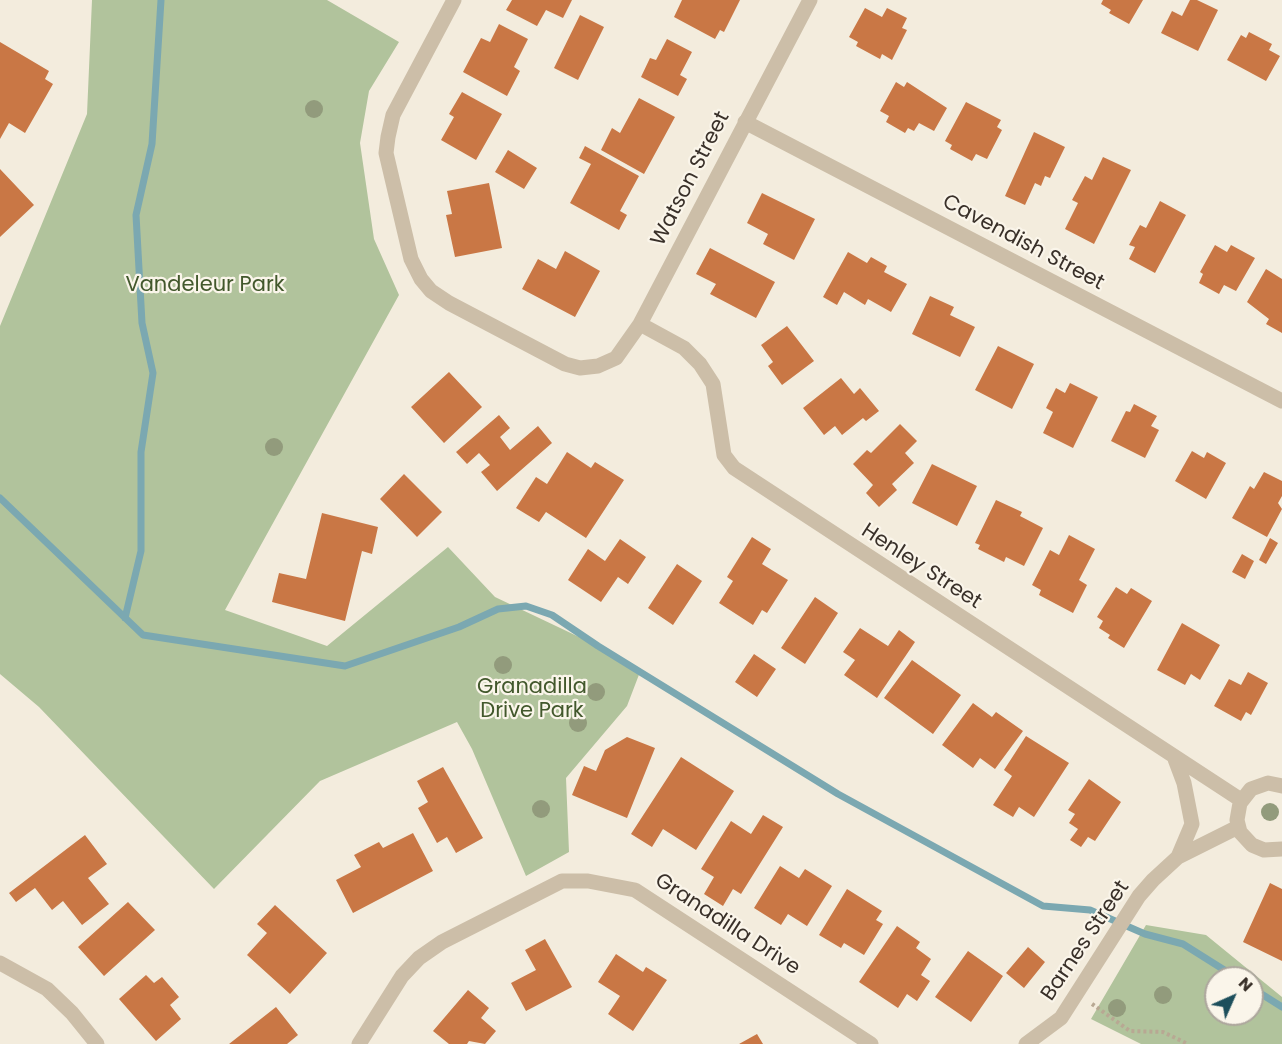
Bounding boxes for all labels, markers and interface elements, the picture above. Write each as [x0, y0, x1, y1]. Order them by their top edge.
street label: Watson Street [646, 108, 736, 250]
street label: Cavendish Street [938, 190, 1108, 296]
park label: Vandeleur Park [125, 273, 285, 299]
street label: Henley Street [856, 519, 986, 615]
park label: Granadilla Drive Park [477, 675, 587, 725]
street label: Granadilla Drive [650, 869, 804, 981]
street label: Barnes Street [1037, 876, 1135, 1006]
north arrow [1204, 966, 1264, 1026]
text: N [1233, 972, 1258, 997]

